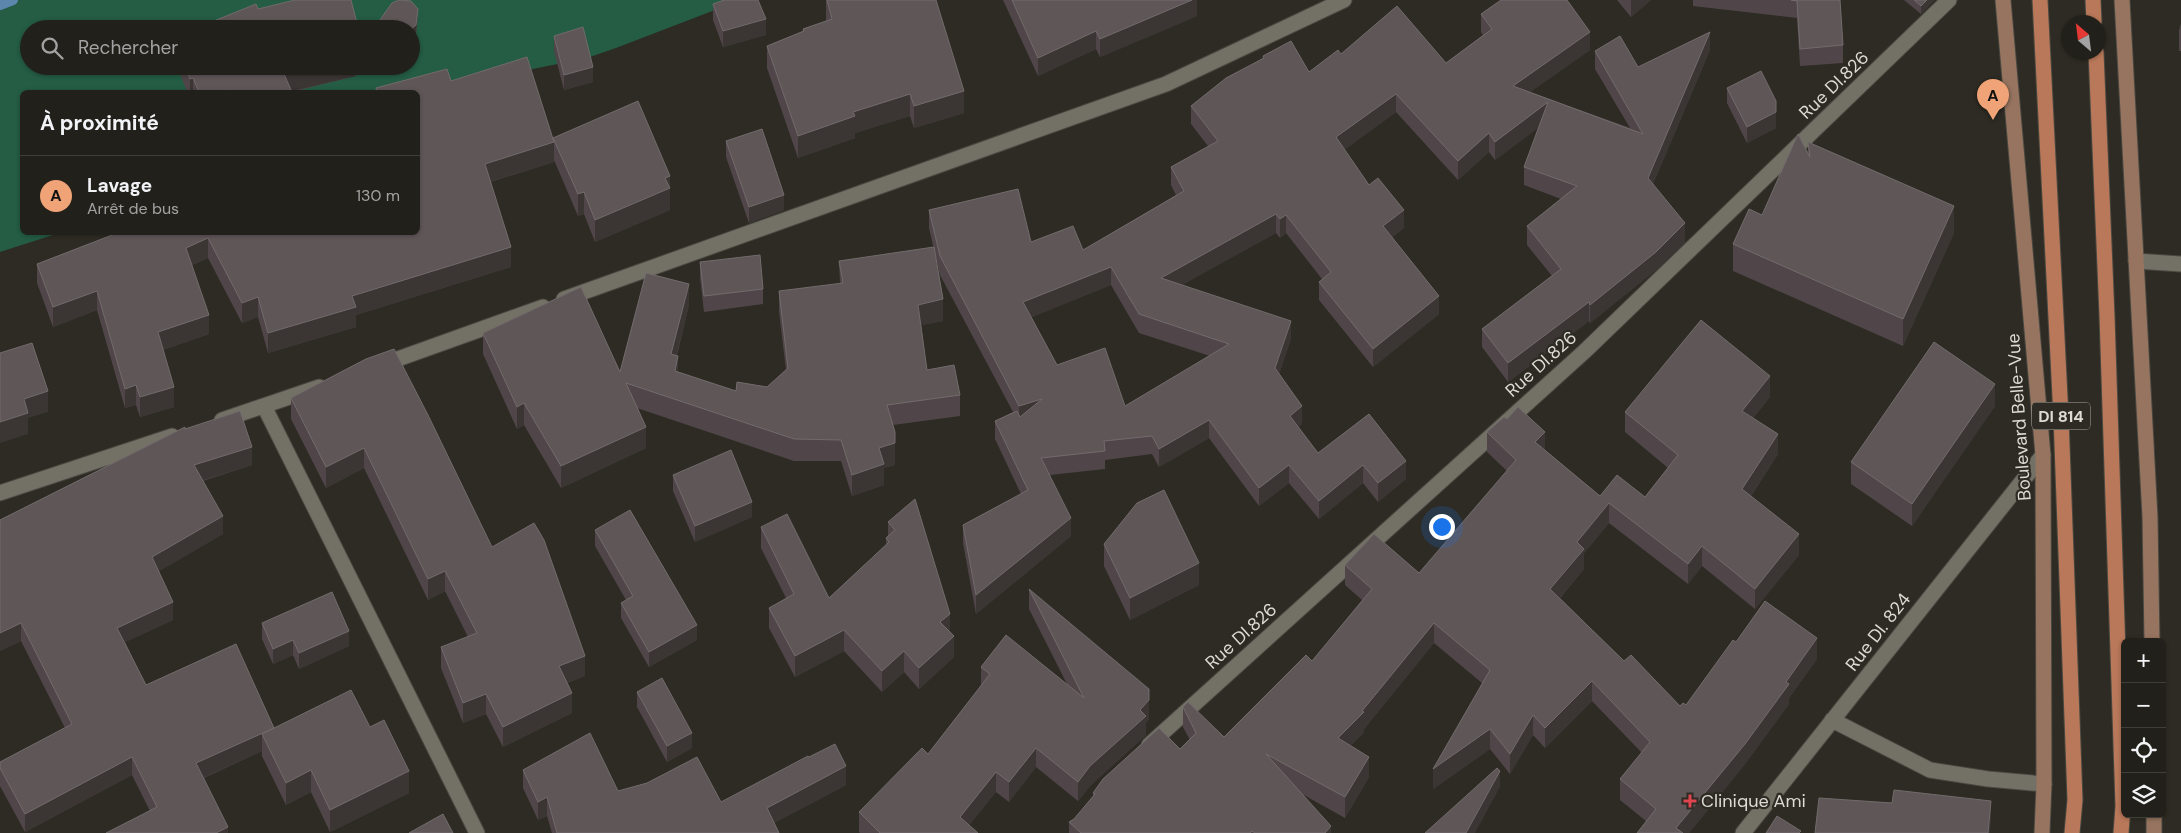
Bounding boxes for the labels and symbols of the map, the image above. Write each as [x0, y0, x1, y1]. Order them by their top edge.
north arrow [2061, 15, 2106, 60]
street label: Rue DI.826 [1794, 46, 1874, 124]
pin: A [1977, 79, 2009, 120]
street label: Rue DI.826 [1500, 325, 1582, 403]
street label: Boulevard Belle-Vue [2001, 333, 2037, 501]
road number: DI 814 [2032, 402, 2090, 430]
your location [1429, 514, 1455, 540]
street label: Rue DI. 824 [1840, 588, 1916, 676]
street label: Rue DI.826 [1200, 597, 1282, 675]
place label: Clinique Ami [1701, 789, 1806, 813]
marker: Clinique Ami [1683, 794, 1697, 808]

